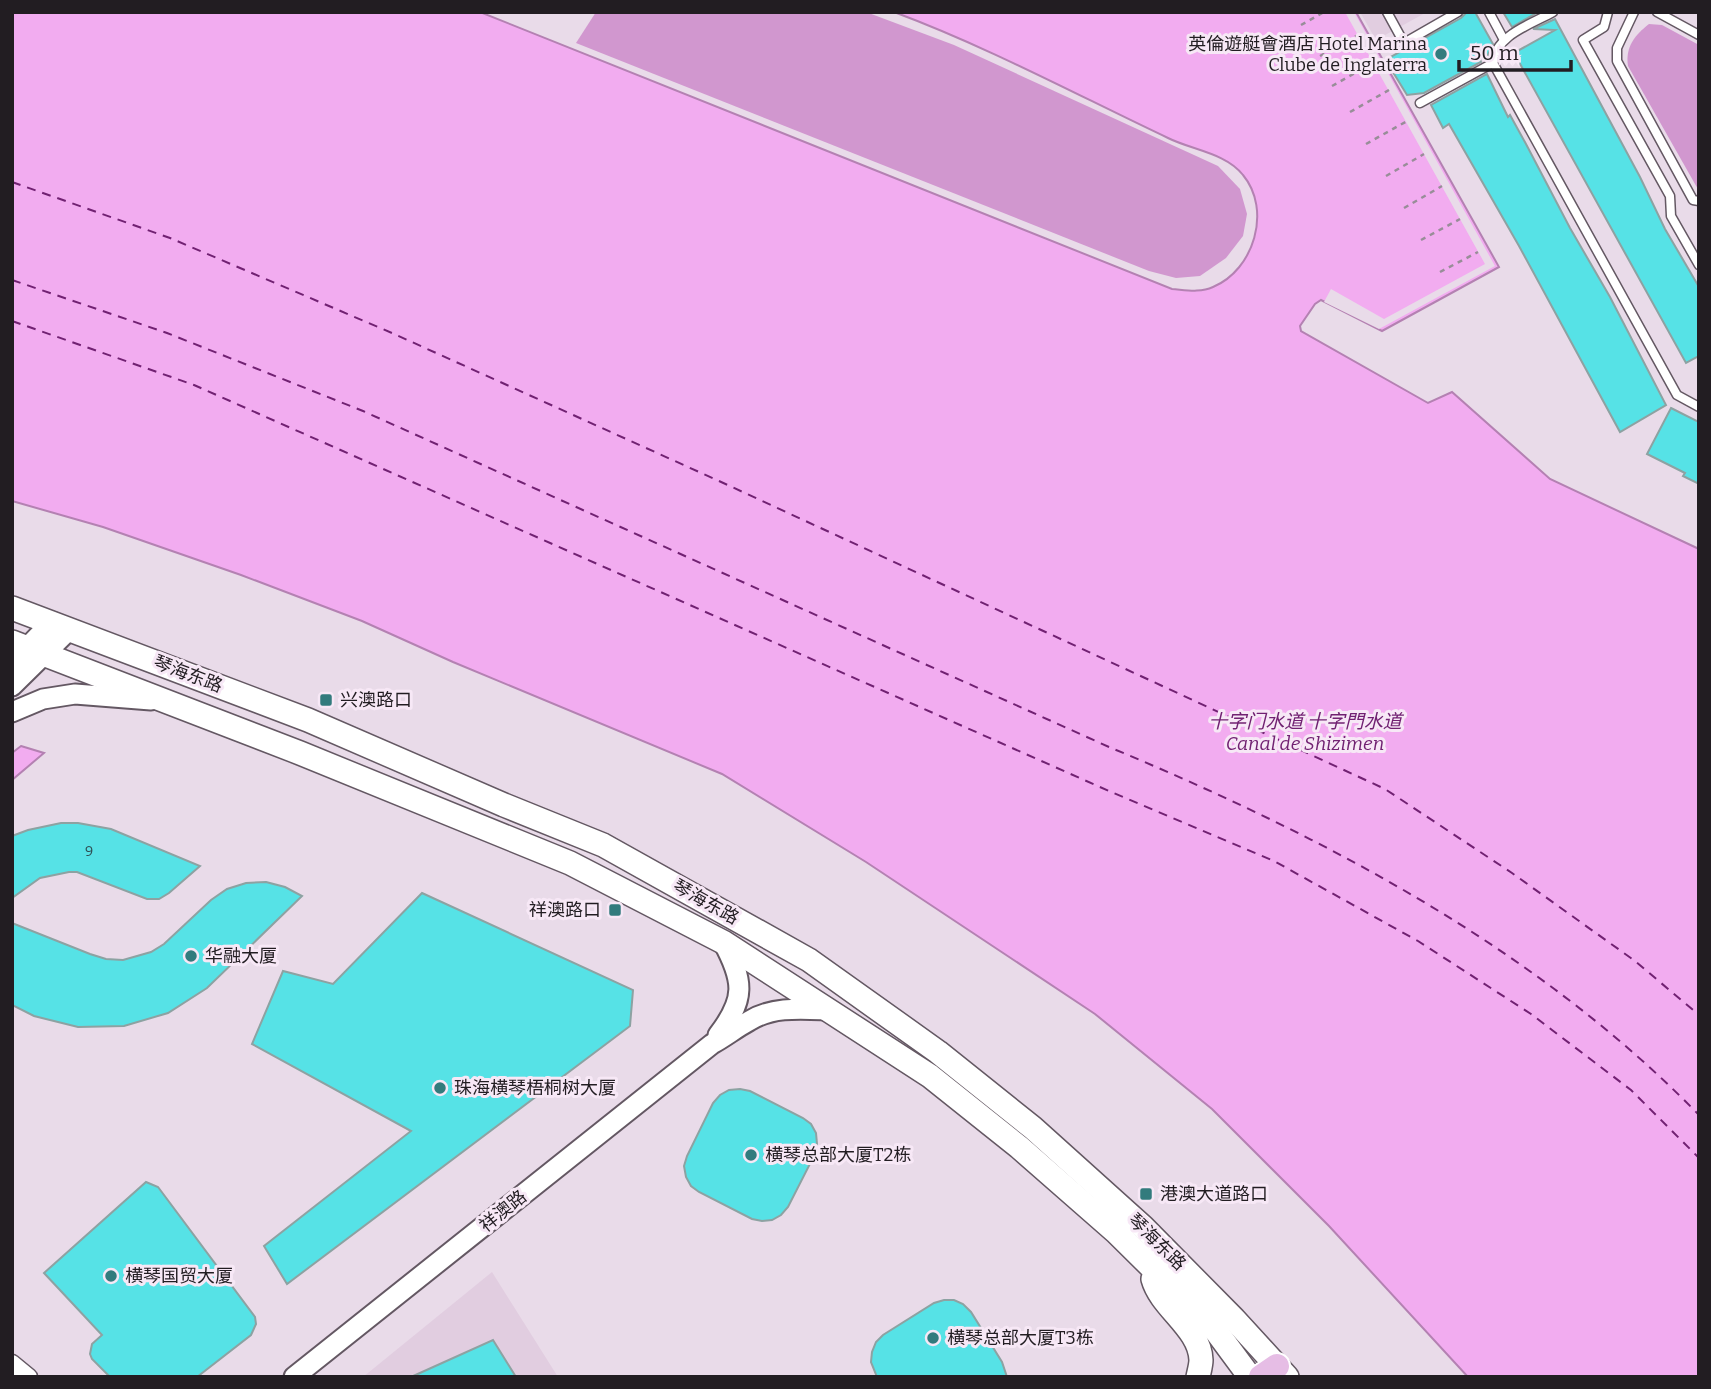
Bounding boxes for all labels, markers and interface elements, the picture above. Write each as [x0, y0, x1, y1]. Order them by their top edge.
scale bar [1459, 28, 1571, 72]
place label: 英倫遊艇會酒店 Hotel Marina Clube de Inglaterra [1188, 33, 1427, 76]
text: 50 m [1470, 40, 1519, 66]
marker: 英倫遊艇會酒店 Hotel Marina Clube de Inglaterra [1433, 46, 1449, 62]
street label: 琴海东路 [150, 651, 226, 697]
place label: 兴澳路口 [340, 689, 412, 711]
marker: 兴澳路口 [318, 692, 334, 708]
water label: 十字门水道 十字門水道 Canal de Shizimen [1208, 710, 1405, 755]
house number: 9 [85, 843, 93, 860]
street label: 琴海东路 [669, 875, 743, 929]
place label: 祥澳路口 [529, 899, 601, 921]
marker: 祥澳路口 [607, 902, 623, 918]
place label: 华融大厦 [205, 945, 277, 967]
marker: 华融大厦 [183, 948, 199, 964]
place label: 珠海横琴梧桐树大厦 [454, 1077, 616, 1099]
marker: 珠海横琴梧桐树大厦 [432, 1080, 448, 1096]
place label: 横琴总部大厦T2栋 [765, 1144, 911, 1166]
marker: 横琴总部大厦T2栋 [743, 1147, 759, 1163]
place label: 港澳大道路口 [1160, 1183, 1268, 1205]
street label: 祥澳路 [475, 1185, 531, 1237]
marker: 港澳大道路口 [1138, 1186, 1154, 1202]
street label: 琴海东路 [1123, 1209, 1191, 1275]
place label: 横琴国贸大厦 [125, 1265, 233, 1287]
marker: 横琴国贸大厦 [103, 1268, 119, 1284]
place label: 横琴总部大厦T3栋 [947, 1327, 1094, 1349]
marker: 横琴总部大厦T3栋 [925, 1330, 941, 1346]

